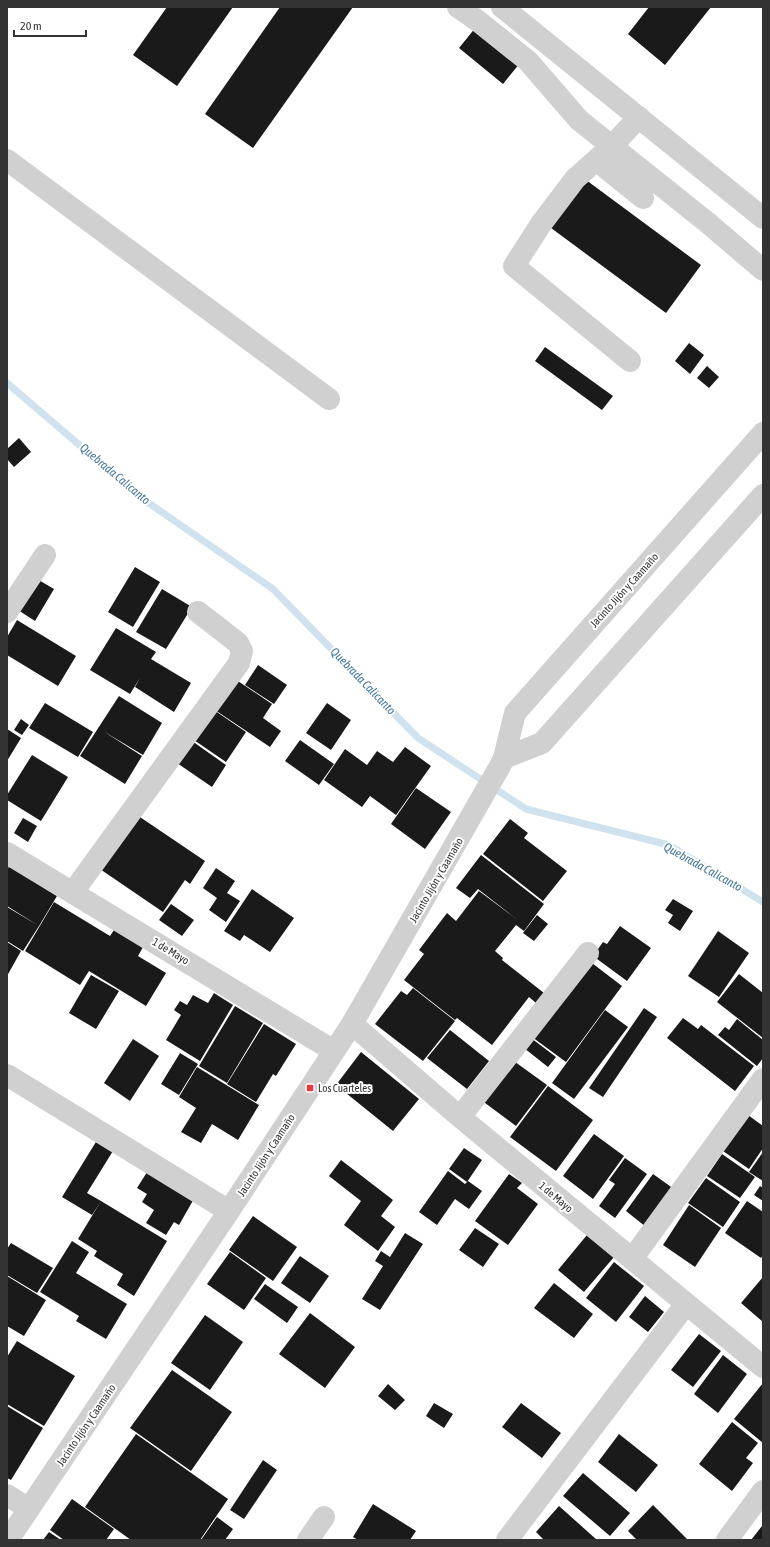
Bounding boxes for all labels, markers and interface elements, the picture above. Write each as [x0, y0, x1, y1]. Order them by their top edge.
scale bar [14, 12, 86, 38]
text: 20 m [20, 19, 42, 33]
water label: Quebrada Calicanto [77, 441, 153, 508]
street label: Jacinto Jijón y Caamaño [588, 550, 660, 630]
water label: Quebrada Calicanto [328, 645, 399, 718]
street label: Jacinto Jijón y Caamaño [407, 836, 465, 924]
water label: Quebrada Calicanto [661, 840, 745, 894]
street label: 1 de Mayo [151, 935, 191, 967]
place label: Los Cuarteles [318, 1082, 371, 1094]
marker: Los Cuarteles [305, 1083, 315, 1093]
street label: Jacinto Jijón y Caamaño [235, 1112, 297, 1198]
street label: 1 de Mayo [537, 1179, 575, 1215]
street label: Jacinto Jijón y Caamaño [54, 1382, 118, 1468]

